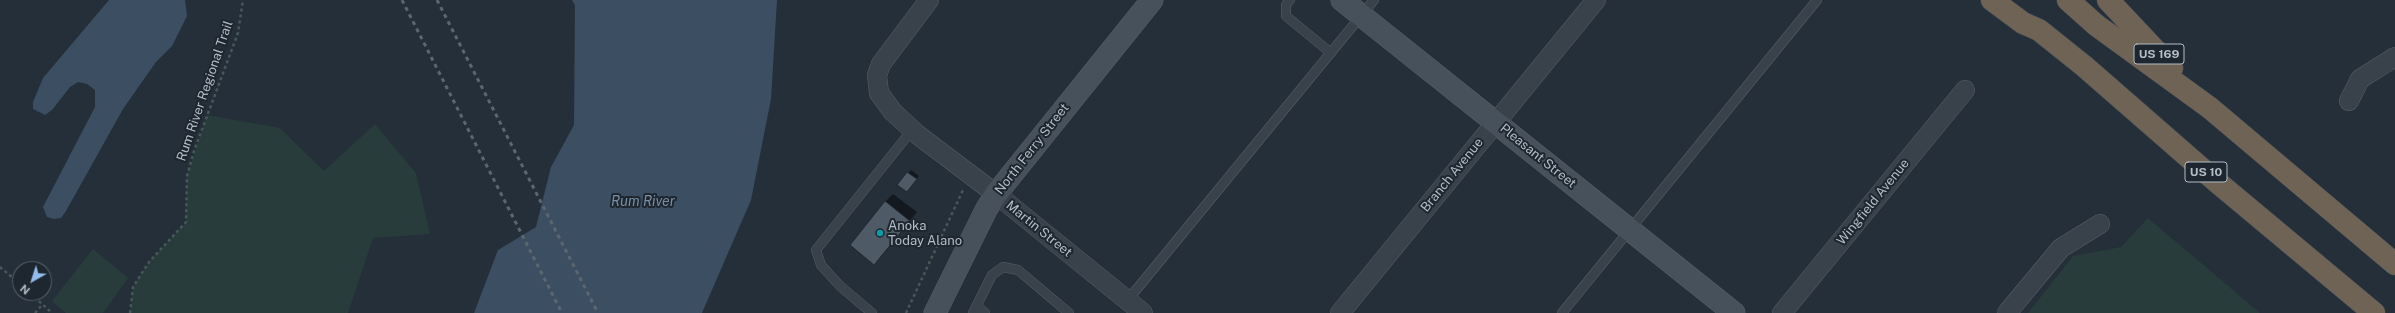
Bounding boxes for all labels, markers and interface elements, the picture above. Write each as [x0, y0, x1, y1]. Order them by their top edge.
street label: Rum River Regional Trail [174, 19, 236, 163]
road number: US 169 [2134, 44, 2184, 64]
street label: North Ferry Street [992, 100, 1072, 198]
street label: Pleasant Street [1497, 121, 1579, 191]
street label: Branch Avenue [1417, 135, 1487, 215]
street label: Wingfield Avenue [1834, 156, 1912, 248]
road number: US 10 [2185, 162, 2227, 182]
water label: Rum River [611, 194, 675, 210]
street label: Martin Street [1003, 198, 1075, 260]
place label: Anoka Today Alano [888, 218, 962, 249]
marker: Anoka Today Alano [875, 228, 885, 238]
north arrow [12, 261, 52, 301]
text: N [18, 282, 32, 297]

